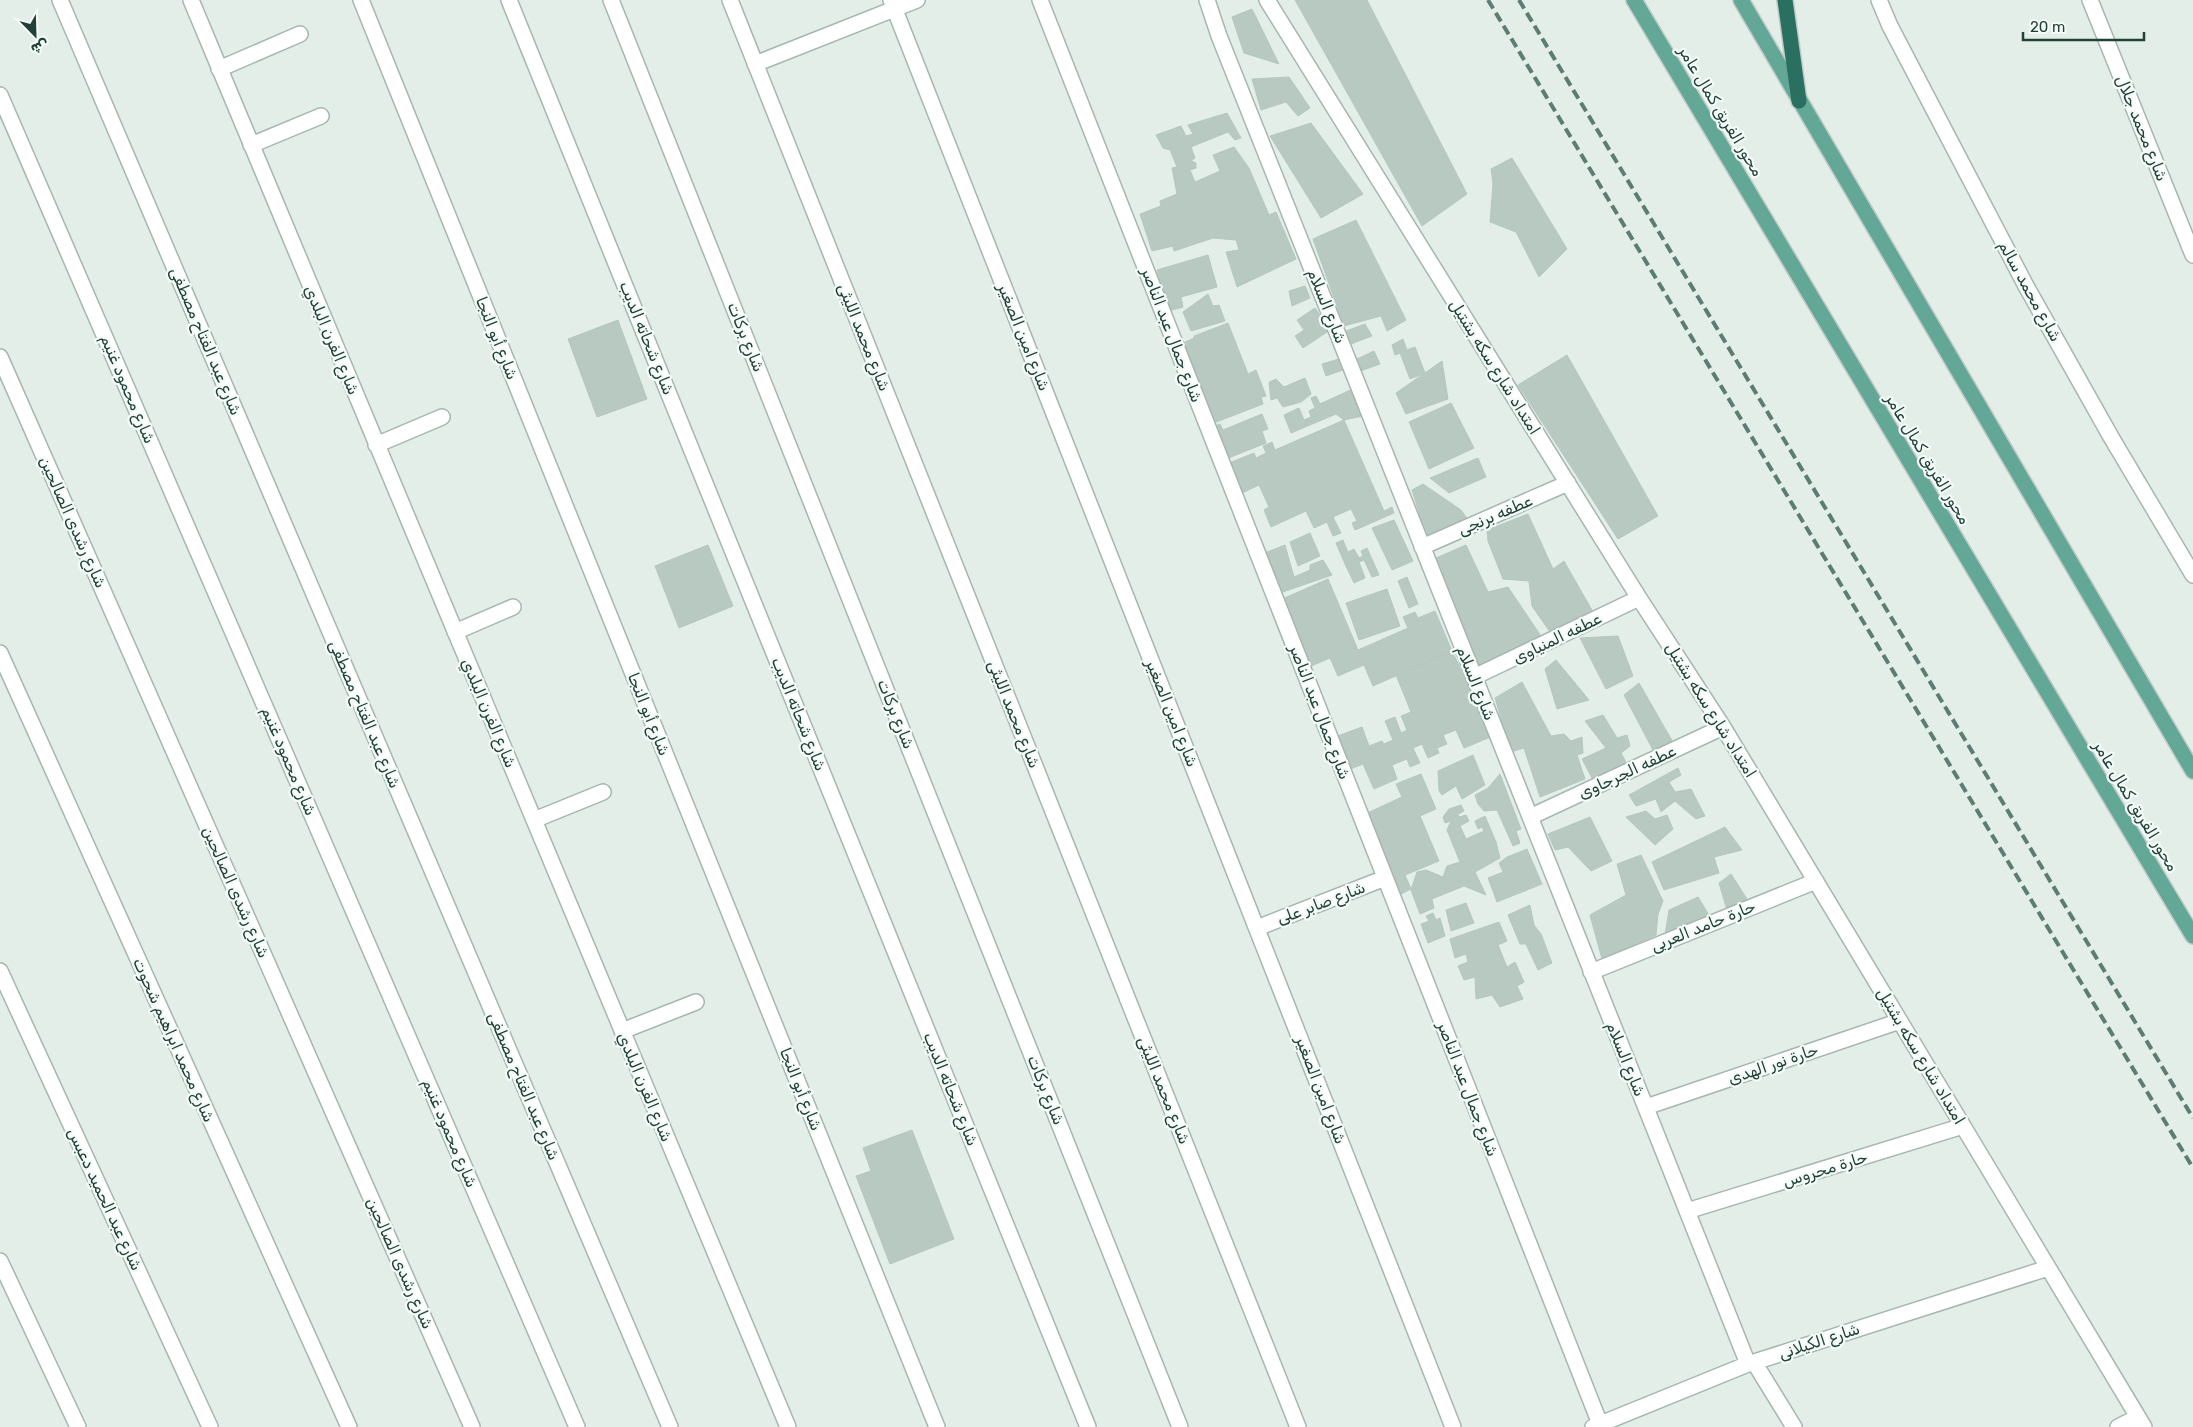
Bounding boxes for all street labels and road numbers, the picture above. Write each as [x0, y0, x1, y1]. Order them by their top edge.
street label: محور الفريق كمال عامر [1673, 41, 1768, 180]
street label: شارع محمد جلال [2110, 72, 2172, 184]
street label: شارع محمد سالم [1993, 237, 2066, 346]
street label: شارع عبد الفتاح مصطفى [164, 264, 246, 419]
street label: شارع جمال عبد الناصر [1135, 264, 1206, 406]
street label: شارع السلام [1302, 266, 1351, 347]
street label: شارع شحاته الديب [614, 278, 678, 398]
street label: شارع محمد الليثى [832, 280, 894, 394]
street label: شارع امين الصغير [992, 280, 1054, 394]
street label: شارع الفرن البلدي [299, 282, 364, 398]
street label: شارع أبو النجا [470, 294, 522, 383]
street label: امتداد شارع سكه بشتيل [1444, 296, 1544, 439]
street label: شارع بركات [722, 299, 769, 375]
street label: شارع محمود غنيم [95, 332, 159, 447]
street label: محور الفريق كمال عامر [1880, 389, 1975, 528]
street label: شارع رشدى الصالحين [34, 453, 111, 591]
street label: عطفه برنجى [1455, 491, 1536, 540]
street label: عطفه المنياوى [1510, 608, 1605, 668]
street label: شارع عبد الفتاح مصطفى [323, 637, 405, 792]
street label: امتداد شارع سكه بشتيل [1660, 639, 1760, 782]
street label: شارع جمال عبد الناصر [1283, 641, 1354, 783]
street label: شارع السلام [1451, 643, 1500, 724]
street label: شارع شحاته الديب [766, 654, 830, 774]
street label: شارع الفرن البلدي [456, 655, 521, 771]
street label: شارع امين الصغير [1140, 656, 1202, 770]
street label: شارع محمد الليثى [982, 657, 1044, 771]
street label: شارع أبو النجا [622, 670, 674, 759]
street label: شارع بركات [872, 676, 919, 752]
street label: شارع محمود غنيم [256, 704, 320, 819]
street label: محور الفريق كمال عامر [2088, 736, 2183, 875]
street label: عطفه الجرجاوى [1575, 741, 1680, 804]
street label: شارع رشدى الصالحين [197, 823, 274, 961]
street label: شارع صابر على [1274, 877, 1368, 930]
street label: حارة حامد العربى [1648, 896, 1759, 957]
street label: شارع محمد ابراهيم شحوت [127, 955, 219, 1126]
street label: امتداد شارع سكه بشتيل [1871, 984, 1969, 1129]
street label: شارع عبد الفتاح مصطفى [482, 1009, 564, 1164]
street label: شارع جمال عبد الناصر [1431, 1018, 1502, 1160]
street label: شارع السلام [1601, 1019, 1650, 1100]
street label: شارع الفرن البلدي [612, 1029, 677, 1145]
street label: شارع شحاته الديب [918, 1029, 982, 1149]
street label: شارع امين الصغير [1289, 1032, 1350, 1147]
street label: شارع محمد الليثى [1132, 1033, 1194, 1147]
street label: حارة نور الهدى [1725, 1040, 1821, 1089]
street label: شارع أبو النجا [774, 1045, 826, 1134]
street label: شارع بركات [1022, 1052, 1069, 1128]
street label: شارع محمود غنيم [417, 1076, 481, 1191]
street label: شارع عبد الحميد دعبس [62, 1125, 146, 1274]
street label: حارة محروس [1780, 1147, 1870, 1192]
street label: شارع رشدى الصالحين [361, 1194, 438, 1332]
street label: شارع الكيلانى [1776, 1319, 1863, 1365]

